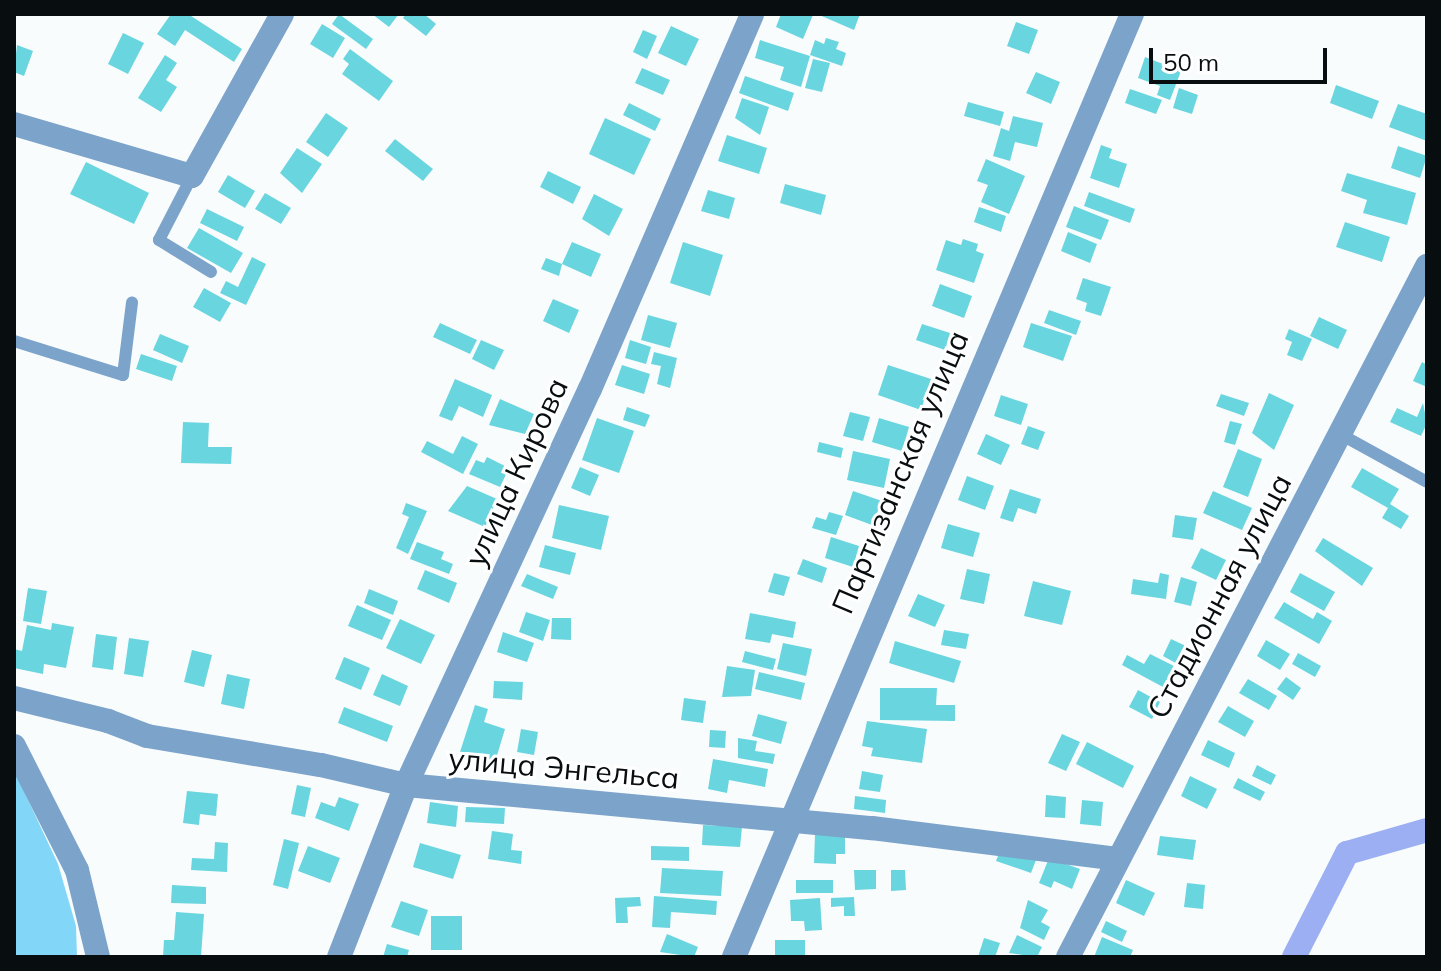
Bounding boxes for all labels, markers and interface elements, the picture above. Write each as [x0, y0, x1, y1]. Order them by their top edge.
scale bar [1153, 32, 1331, 82]
text: 50 m [1163, 47, 1219, 77]
street label: Партизанская улица [824, 325, 976, 619]
street label: улица Кирова [457, 372, 575, 572]
street label: Стадионная улица [1139, 468, 1299, 724]
street label: улица Энгельса [447, 740, 681, 796]

